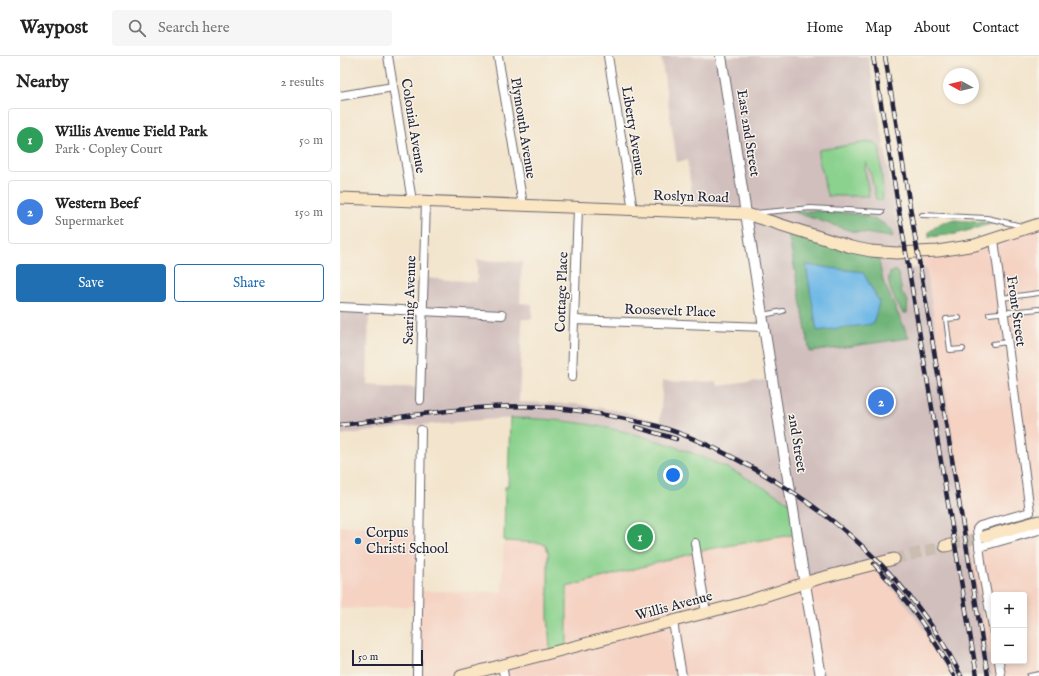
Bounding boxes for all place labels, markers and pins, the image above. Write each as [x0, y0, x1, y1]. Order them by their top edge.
pin: 2 [868, 387, 894, 417]
pin: 1 [627, 522, 653, 552]
place label: Corpus Christi School [366, 524, 448, 558]
marker: Corpus Christi School [353, 536, 363, 546]

